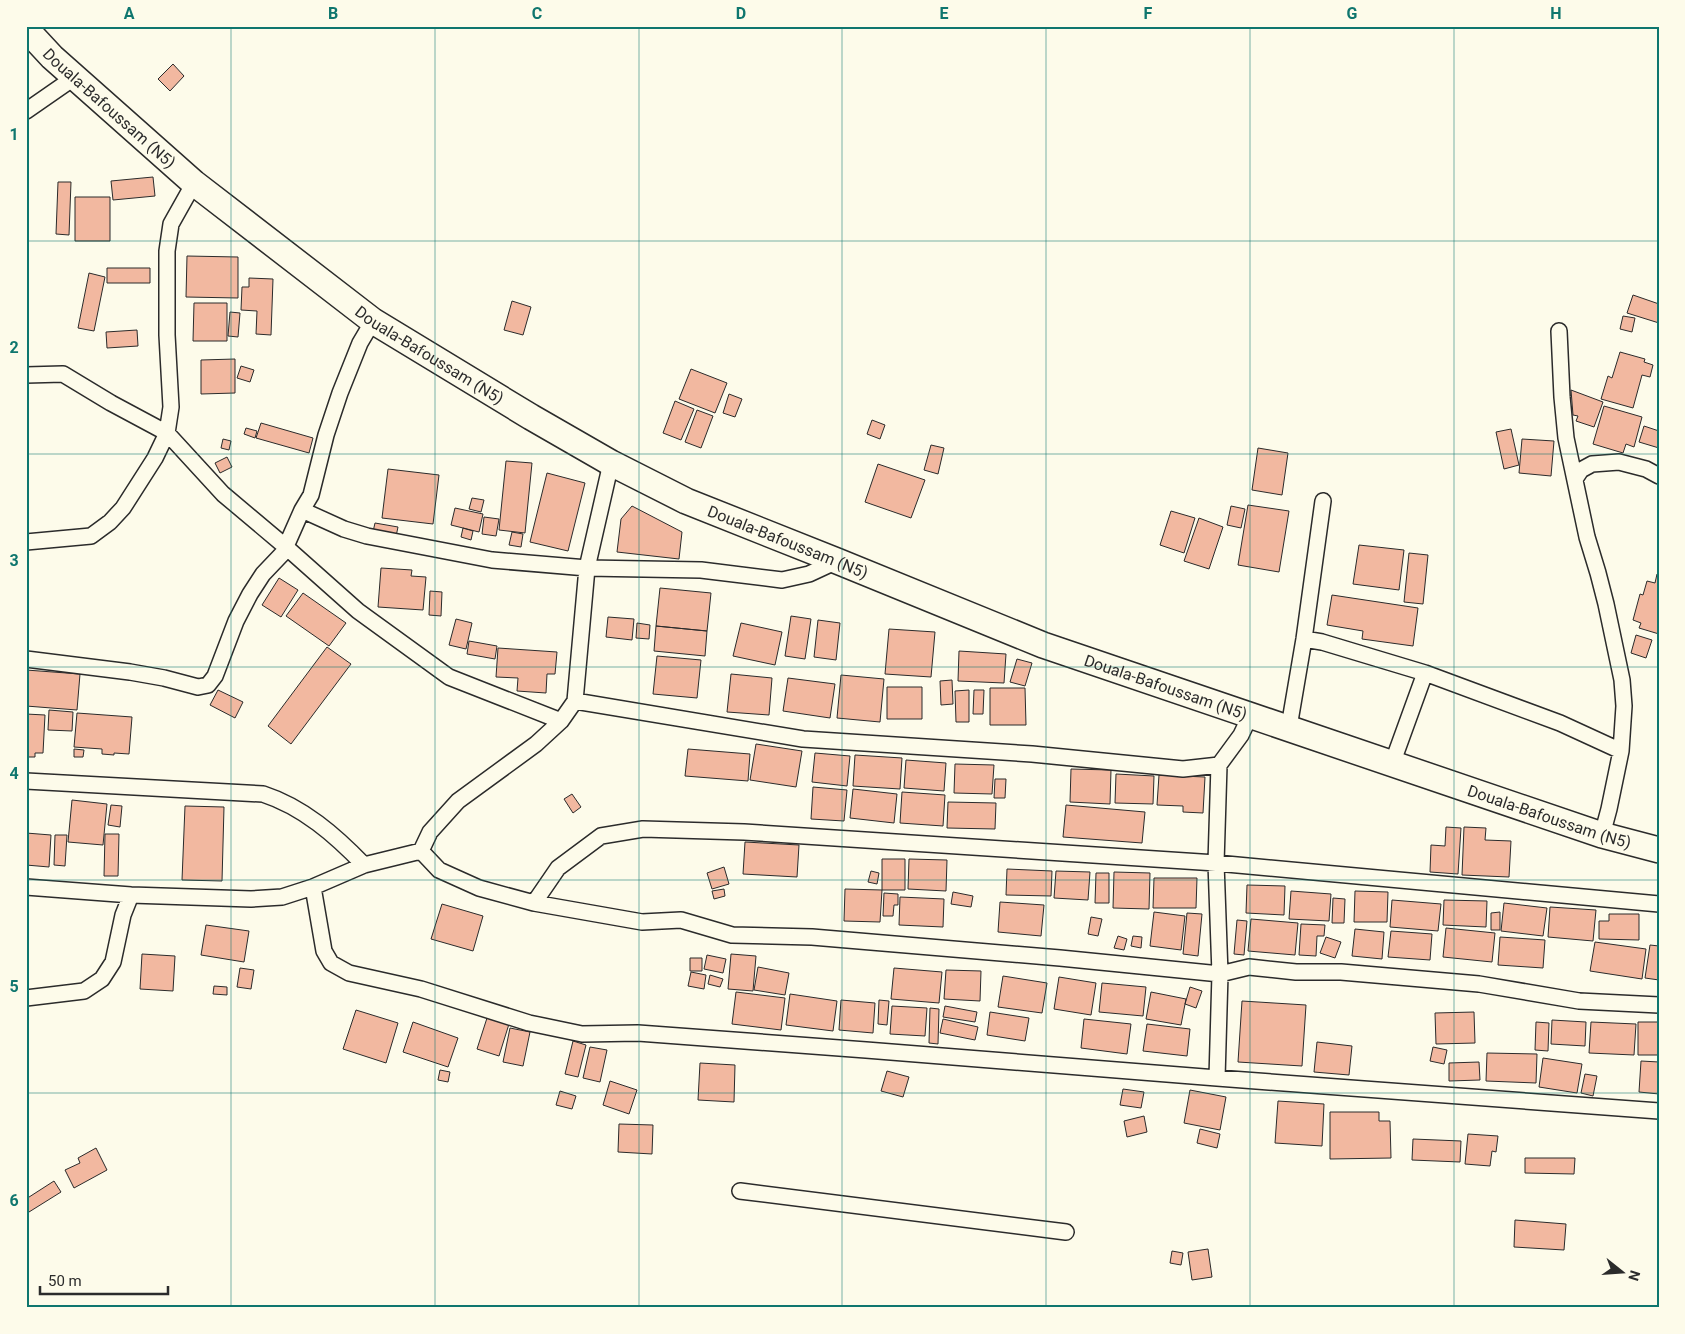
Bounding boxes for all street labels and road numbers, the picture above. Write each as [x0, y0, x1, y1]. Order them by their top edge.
street label: Douala-Bafoussam (N5) [39, 44, 179, 172]
street label: Douala-Bafoussam (N5) [351, 302, 507, 408]
street label: Douala-Bafoussam (N5) [705, 502, 871, 583]
street label: Douala-Bafoussam (N5) [1082, 651, 1250, 724]
street label: Douala-Bafoussam (N5) [1465, 781, 1633, 852]

